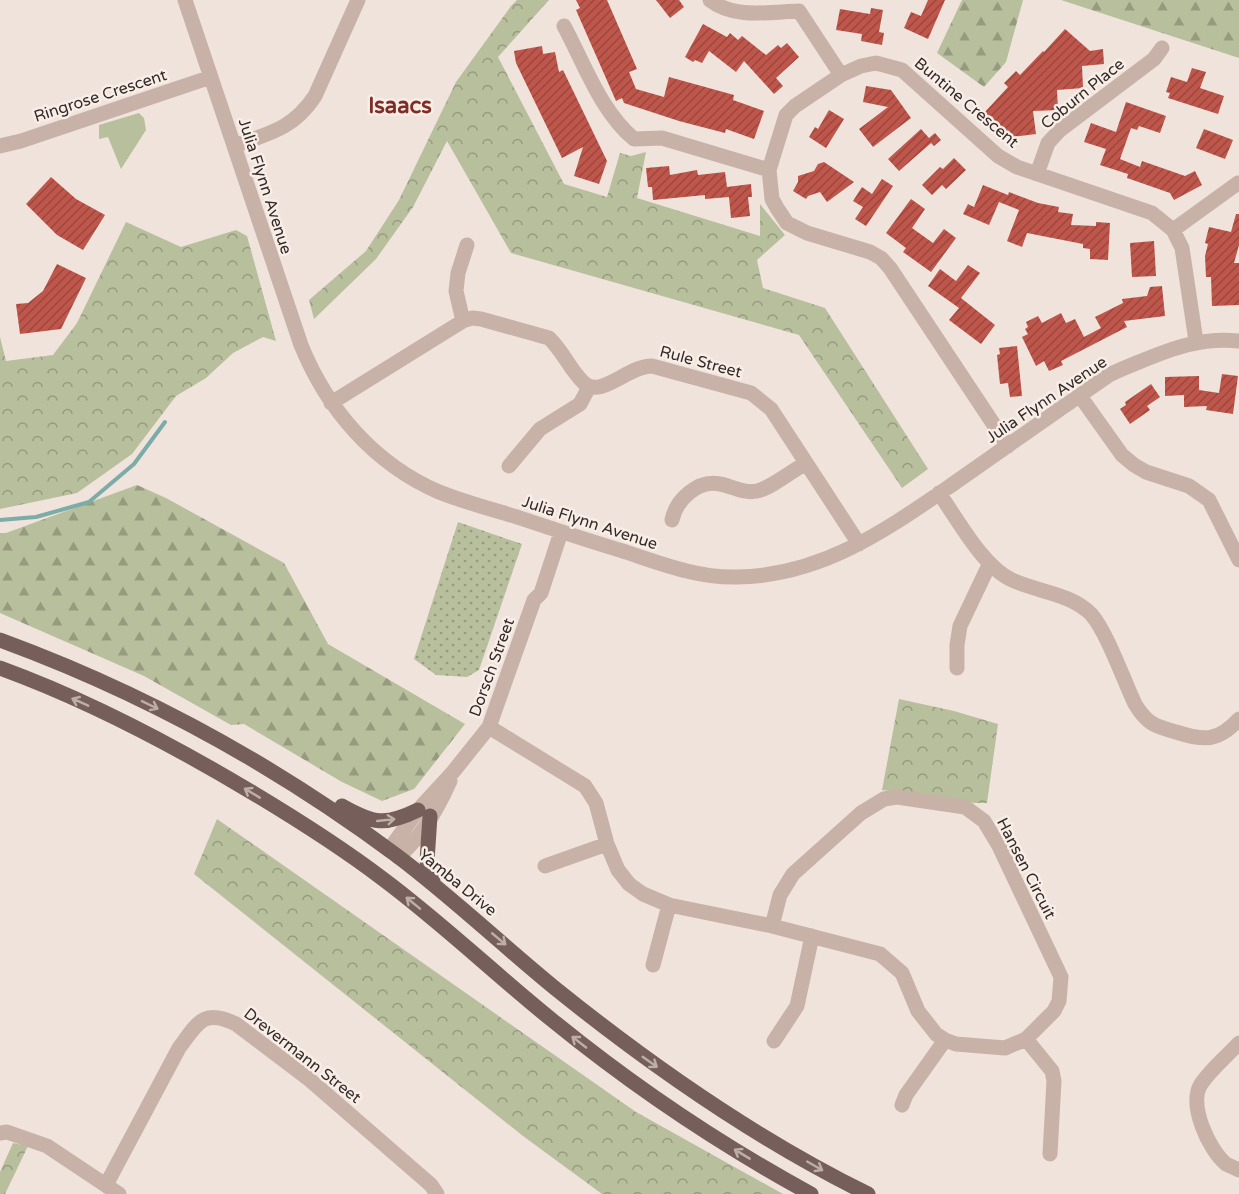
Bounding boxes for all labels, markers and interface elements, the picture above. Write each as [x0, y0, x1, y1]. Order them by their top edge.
street label: Buntine Crescent [910, 53, 1023, 152]
street label: Coburn Place [1037, 54, 1128, 134]
street label: Ringrose Crescent [31, 65, 169, 127]
district label: Isaacs [368, 93, 432, 119]
street label: Julia Flynn Avenue [234, 116, 296, 257]
street label: Rule Street [658, 341, 744, 383]
street label: Julia Flynn Avenue [982, 352, 1111, 448]
street label: Julia Flynn Avenue [519, 492, 660, 554]
street label: Dorsch Street [465, 615, 519, 719]
one-way arrow [71, 695, 89, 707]
one-way arrow [140, 700, 158, 712]
one-way arrow [244, 786, 261, 798]
one-way arrow [375, 814, 395, 825]
street label: Hansen Circuit [992, 815, 1060, 922]
street label: Yamba Drive [414, 845, 501, 921]
one-way arrow [405, 896, 421, 909]
one-way arrow [491, 932, 506, 946]
street label: Drevermann Street [240, 1004, 365, 1108]
one-way arrow [572, 1036, 588, 1049]
one-way arrow [642, 1056, 658, 1068]
one-way arrow [734, 1148, 751, 1160]
one-way arrow [806, 1160, 823, 1172]

